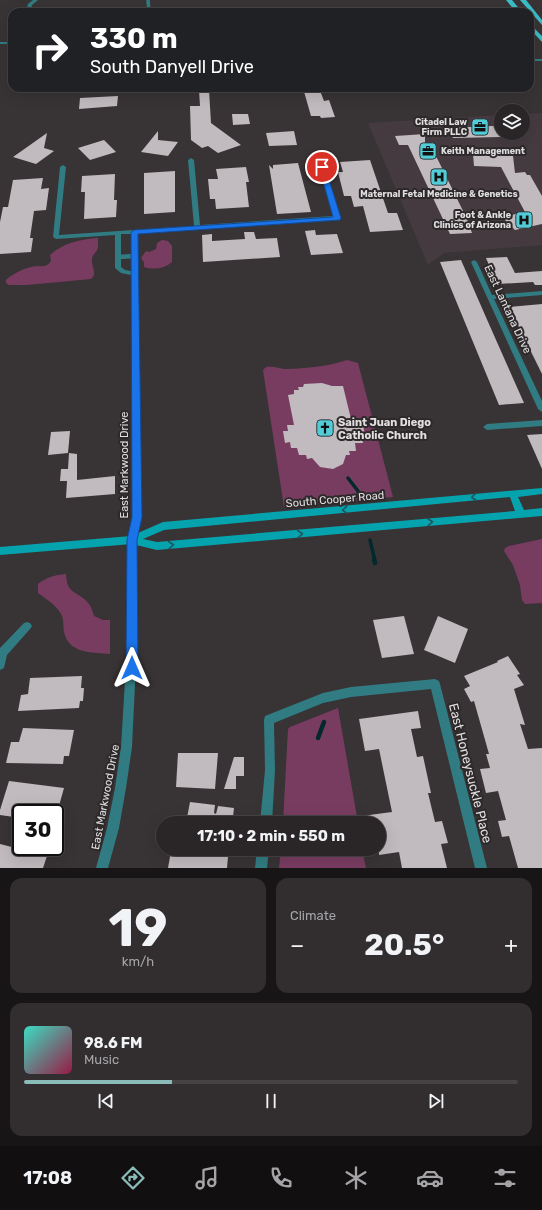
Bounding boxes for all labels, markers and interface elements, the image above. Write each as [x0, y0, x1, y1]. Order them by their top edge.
text: 330 m [90, 22, 178, 55]
icon: right [24, 24, 76, 76]
text: South Danyell Drive [90, 56, 254, 78]
map controls [494, 104, 530, 140]
button: layers [494, 104, 530, 140]
place label: Citadel Law Firm PLLC [415, 117, 468, 137]
office icon: Citadel Law Firm PLLC [470, 117, 490, 137]
office icon: Keith Management [418, 141, 438, 161]
place label: Keith Management [441, 146, 525, 157]
pin [305, 150, 339, 184]
icon: arrive [311, 156, 333, 178]
hospital icon: Maternal Fetal Medicine & Genetics [429, 167, 449, 187]
place label: Maternal Fetal Medicine & Genetics [360, 189, 518, 199]
place label: Foot & Ankle Clinics of Arizona [433, 210, 512, 230]
hospital icon: Foot & Ankle Clinics of Arizona [514, 210, 534, 230]
street label: East Lantana Drive [481, 263, 534, 356]
street label: East Markwood Drive [118, 411, 131, 519]
place label: Saint Juan Diego Catholic Church [338, 416, 431, 442]
church icon: Saint Juan Diego Catholic Church [315, 418, 335, 438]
street label: South Cooper Road [285, 489, 385, 510]
one-way arrow [471, 493, 477, 502]
one-way arrow [342, 505, 348, 514]
one-way arrow [426, 518, 433, 527]
one-way arrow [297, 529, 303, 538]
one-way arrow [168, 541, 174, 550]
position arrow [111, 647, 153, 689]
street label: East Honeysuckle Place [446, 702, 495, 845]
street label: East Markwood Drive [89, 743, 122, 851]
speed limit sign: 30 [12, 804, 64, 856]
text: 17:10 · 2 min · 550 m [197, 827, 345, 845]
text: 19 [108, 897, 168, 959]
text: Climate [290, 908, 336, 923]
text: 20.5° [364, 927, 444, 963]
text: − [290, 932, 304, 959]
text: + [504, 932, 518, 959]
text: km/h [122, 954, 154, 969]
text: 98.6 FM [84, 1034, 143, 1052]
text: Music [84, 1052, 119, 1067]
icon: previous [95, 1090, 117, 1112]
icon: pause [260, 1090, 282, 1112]
icon: next [425, 1090, 447, 1112]
icon: directions [119, 1164, 147, 1192]
icon: music [193, 1164, 221, 1192]
icon: phone [267, 1164, 295, 1192]
icon: climate [342, 1164, 370, 1192]
icon: car [416, 1164, 444, 1192]
icon: filters [491, 1164, 519, 1192]
text: 17:08 [23, 1167, 72, 1189]

